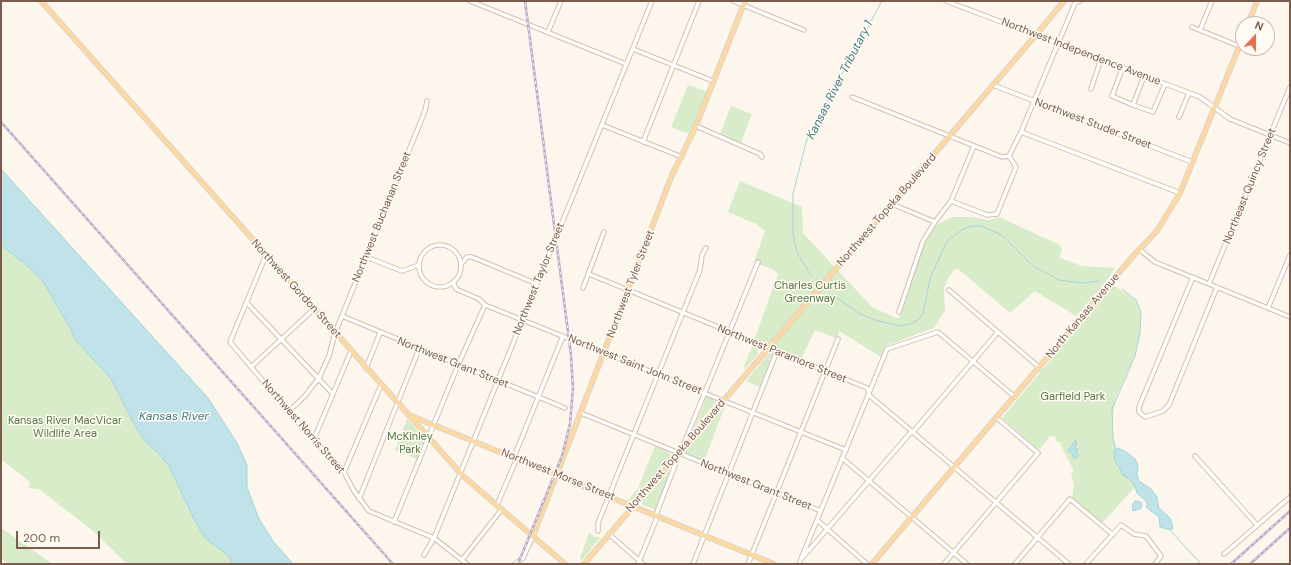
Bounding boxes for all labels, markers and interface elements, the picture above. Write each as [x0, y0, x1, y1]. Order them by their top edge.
street label: Northwest Independence Avenue [999, 15, 1163, 89]
north arrow [1235, 16, 1275, 56]
water label: Kansas River Tributary 1 [804, 18, 876, 142]
text: N [1253, 18, 1265, 34]
street label: Northwest Studer Street [1033, 96, 1153, 152]
street label: Northeast Quincy Street [1221, 126, 1279, 246]
street label: Northwest Buchanan Street [350, 150, 414, 284]
street label: Northwest Topeka Boulevard [834, 151, 940, 269]
street label: Northwest Taylor Street [510, 221, 568, 337]
street label: Northwest Tyler Street [604, 228, 658, 340]
street label: Northwest Gordon Street [248, 237, 344, 341]
street label: North Kansas Avenue [1043, 271, 1123, 361]
park label: Charles Curtis Greenway [774, 279, 846, 305]
street label: Northwest Paramore Street [715, 322, 849, 386]
street label: Northwest Saint John Street [566, 332, 704, 398]
street label: Northwest Grant Street [395, 335, 511, 391]
street label: Northwest Norris Street [259, 377, 347, 477]
park label: Garfield Park [1041, 390, 1105, 404]
street label: Northwest Topeka Boulevard [623, 397, 729, 515]
water label: Kansas River [139, 410, 209, 424]
park label: Kansas River MacVicar Wildlife Area [8, 414, 122, 440]
park label: McKinley Park [387, 430, 433, 456]
street label: Northwest Morse Street [499, 446, 617, 504]
street label: Northwest Grant Street [698, 457, 814, 513]
scale bar [18, 523, 102, 549]
text: 200 m [23, 530, 60, 546]

